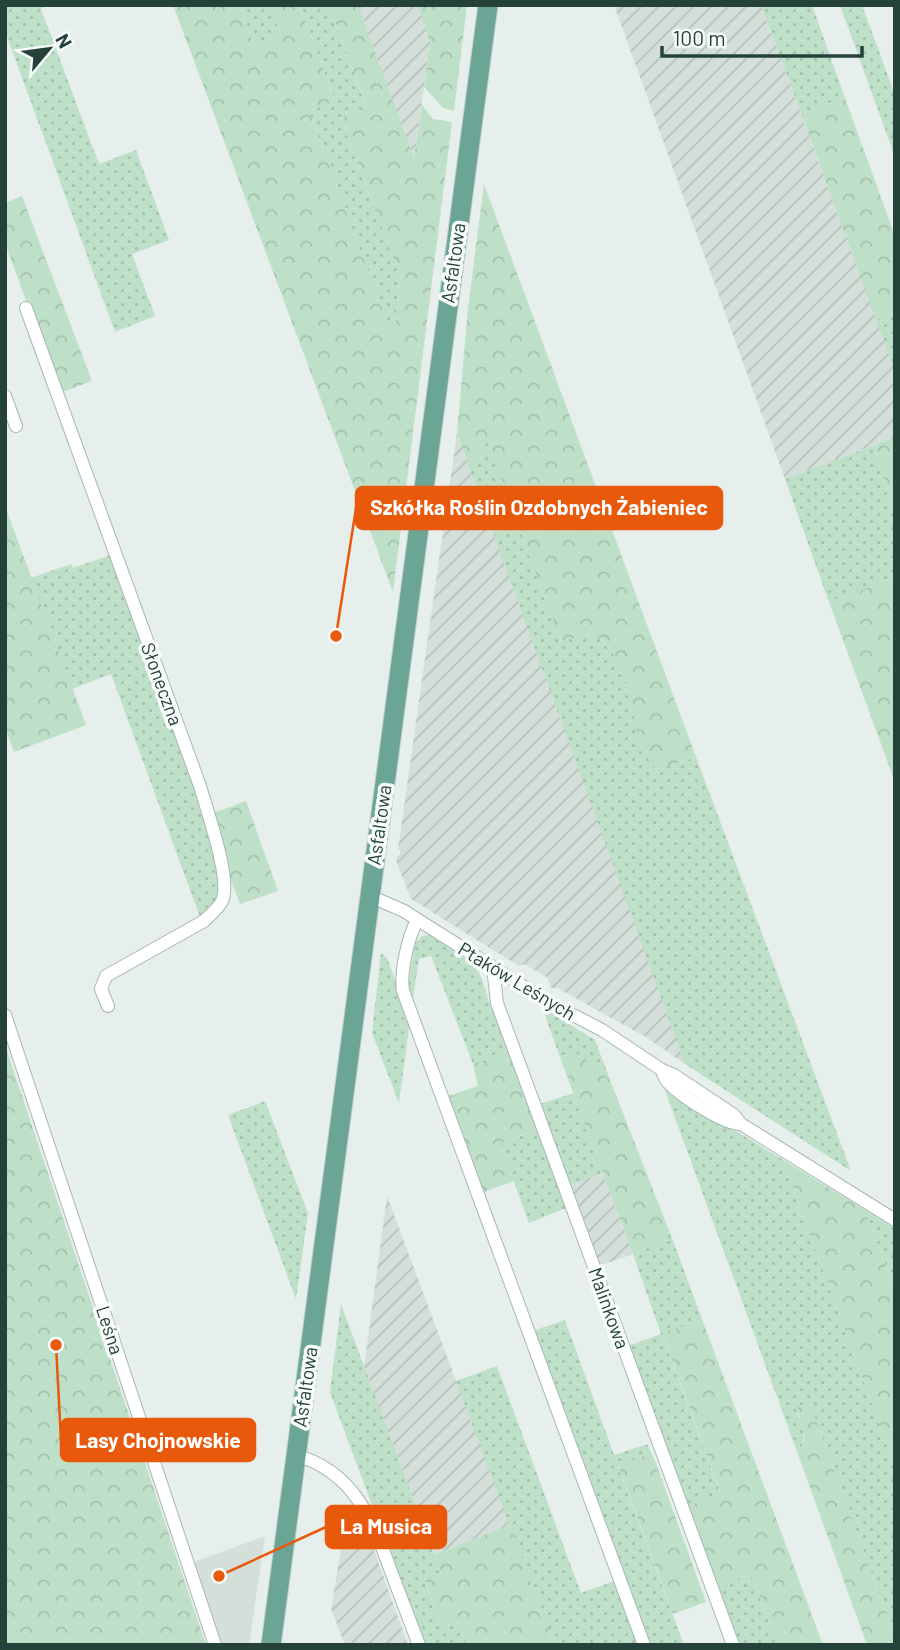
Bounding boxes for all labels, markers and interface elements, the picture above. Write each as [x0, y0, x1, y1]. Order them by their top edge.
north arrow [14, 14, 84, 84]
scale bar [662, 14, 862, 58]
text: 100 m [673, 25, 726, 50]
text: N [51, 29, 77, 52]
street label: Asfaltowa [435, 221, 470, 305]
callout: Szkółka Roślin Ozdobnych Żabieniec [356, 487, 722, 529]
text: Szkółka Roślin Ozdobnych Żabieniec [370, 494, 708, 519]
street label: Słoneczna [137, 639, 188, 728]
street label: Asfaltowa [361, 783, 396, 867]
street label: Ptaków Leśnych [454, 936, 580, 1025]
street label: Malinkowa [584, 1264, 635, 1352]
street label: Leśna [92, 1303, 129, 1357]
street label: Asfaltowa [287, 1345, 322, 1429]
callout: Lasy Chojnowskie [61, 1419, 255, 1461]
text: Lasy Chojnowskie [75, 1427, 241, 1452]
callout: La Musica [326, 1506, 446, 1548]
text: La Musica [340, 1513, 432, 1538]

